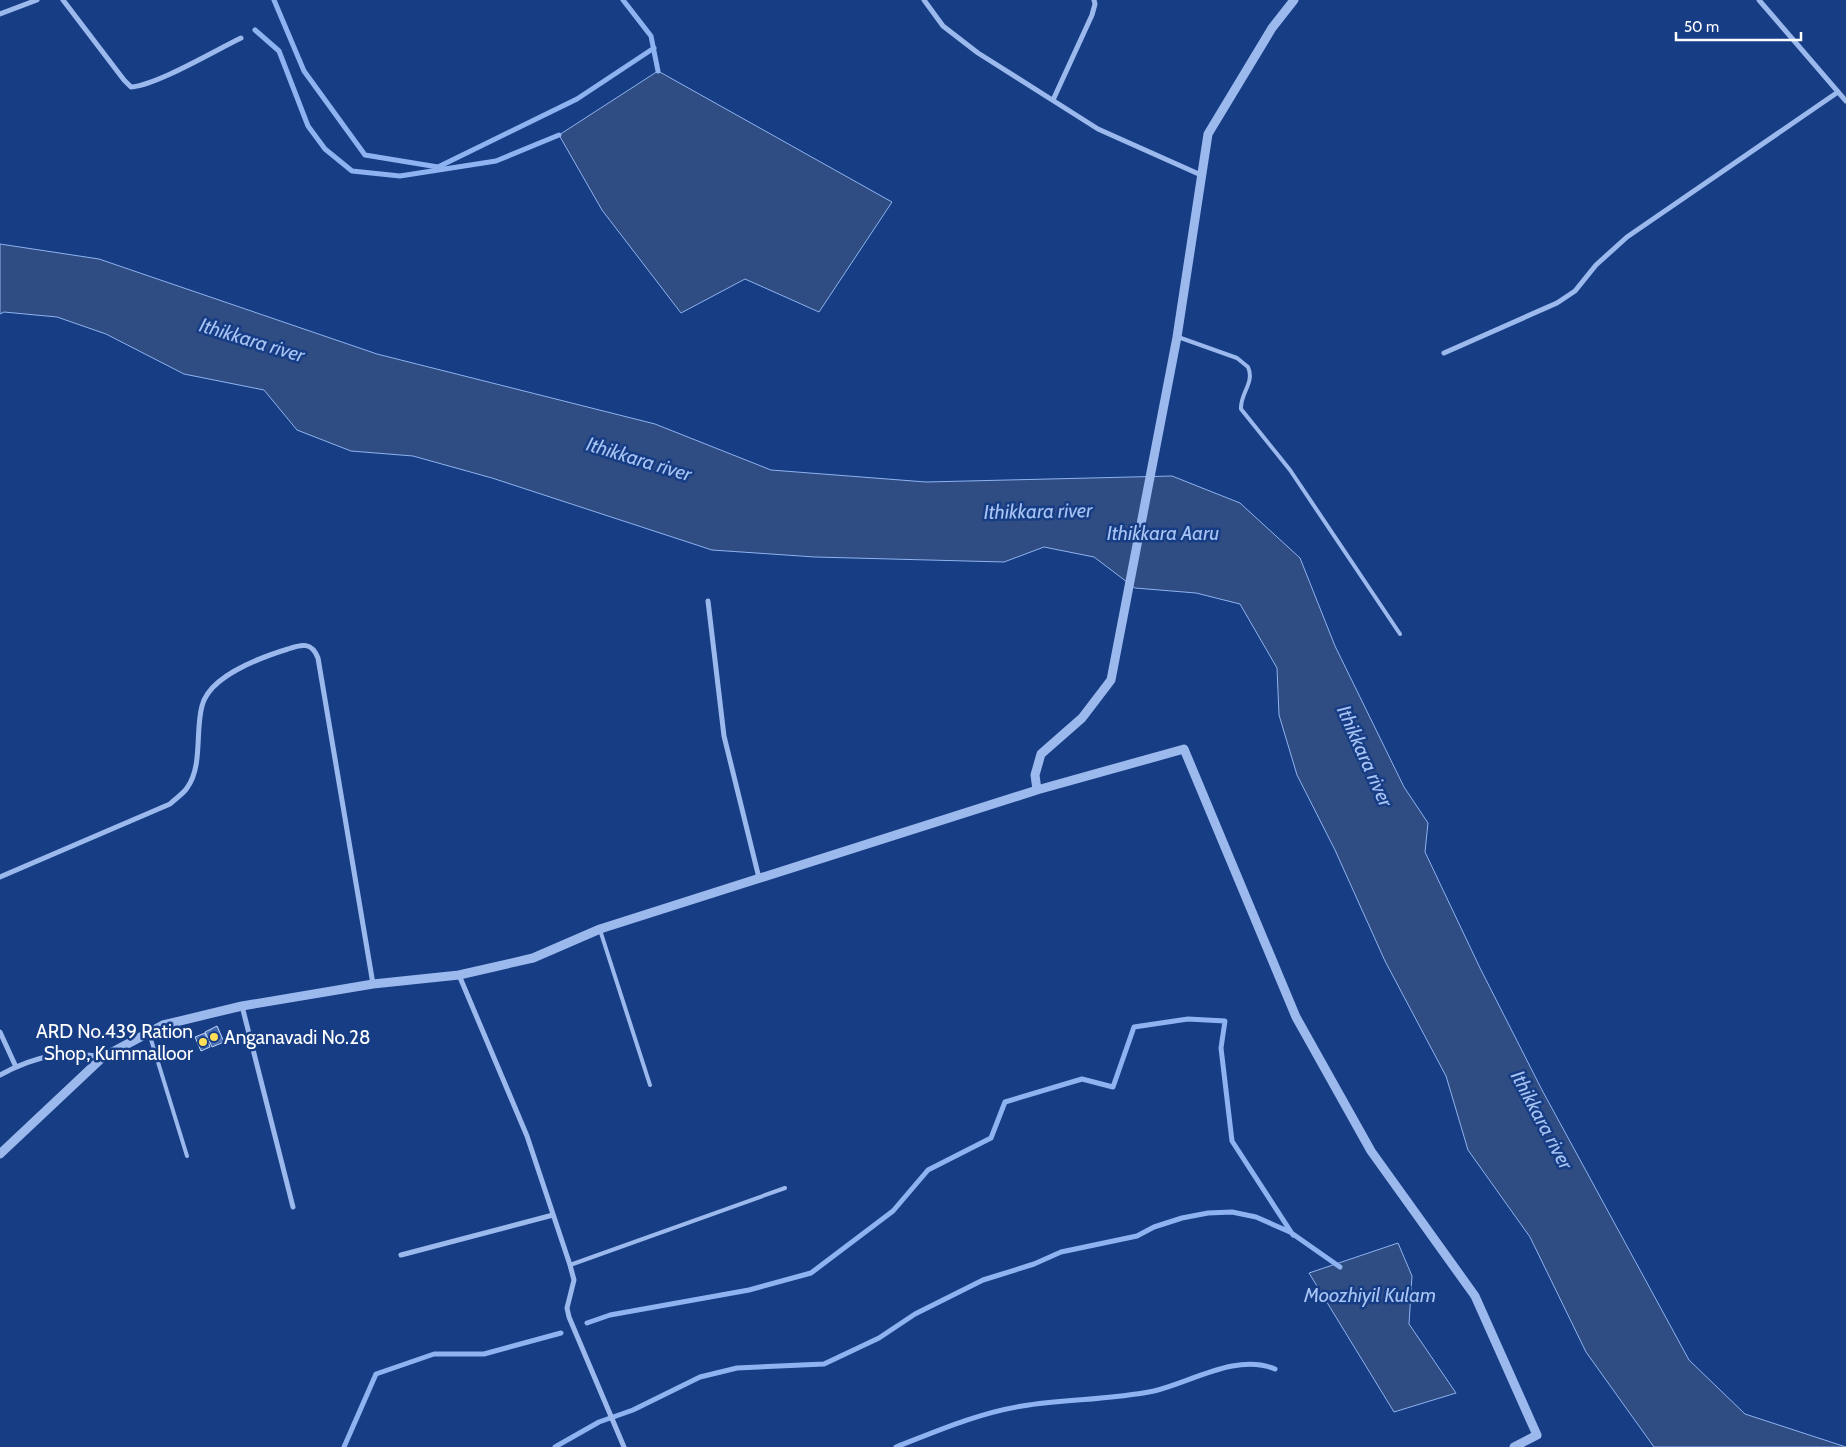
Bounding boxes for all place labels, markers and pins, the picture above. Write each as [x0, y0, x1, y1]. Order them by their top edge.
place label: ARD No.439 Ration Shop, Kummalloor [36, 1020, 193, 1065]
place label: Anganavadi No.28 [224, 1026, 371, 1049]
marker: Anganavadi No.28 [208, 1031, 220, 1043]
marker: ARD No.439 Ration Shop, Kummalloor [197, 1036, 209, 1048]

